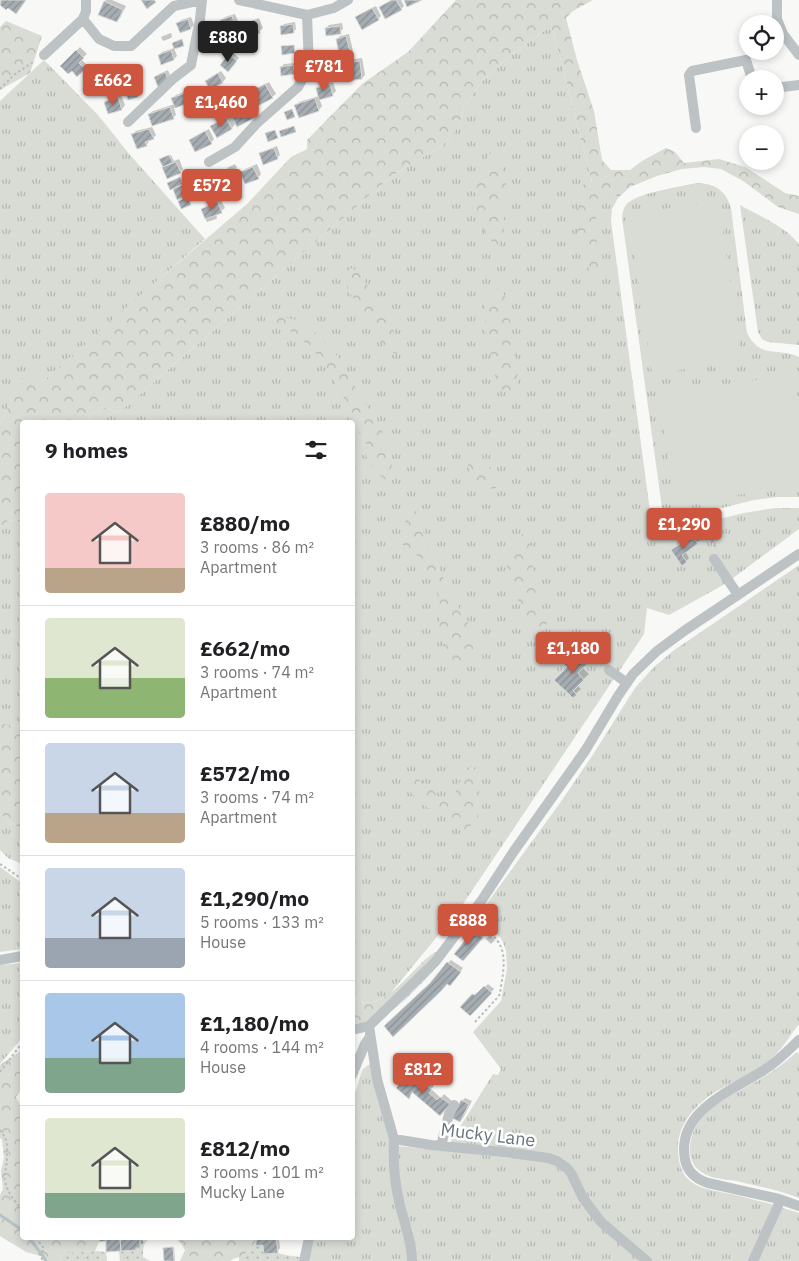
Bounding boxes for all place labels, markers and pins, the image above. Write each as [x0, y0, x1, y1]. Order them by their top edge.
pin: £880 [198, 20, 258, 63]
pin: £781 [294, 49, 354, 92]
pin: £662 [83, 64, 143, 106]
pin: £1,460 [180, 86, 262, 128]
pin: £572 [182, 168, 242, 211]
pin: £1,290 [643, 508, 725, 550]
pin: £1,180 [532, 632, 614, 674]
pin: £888 [438, 904, 498, 946]
pin: £812 [393, 1052, 453, 1095]

